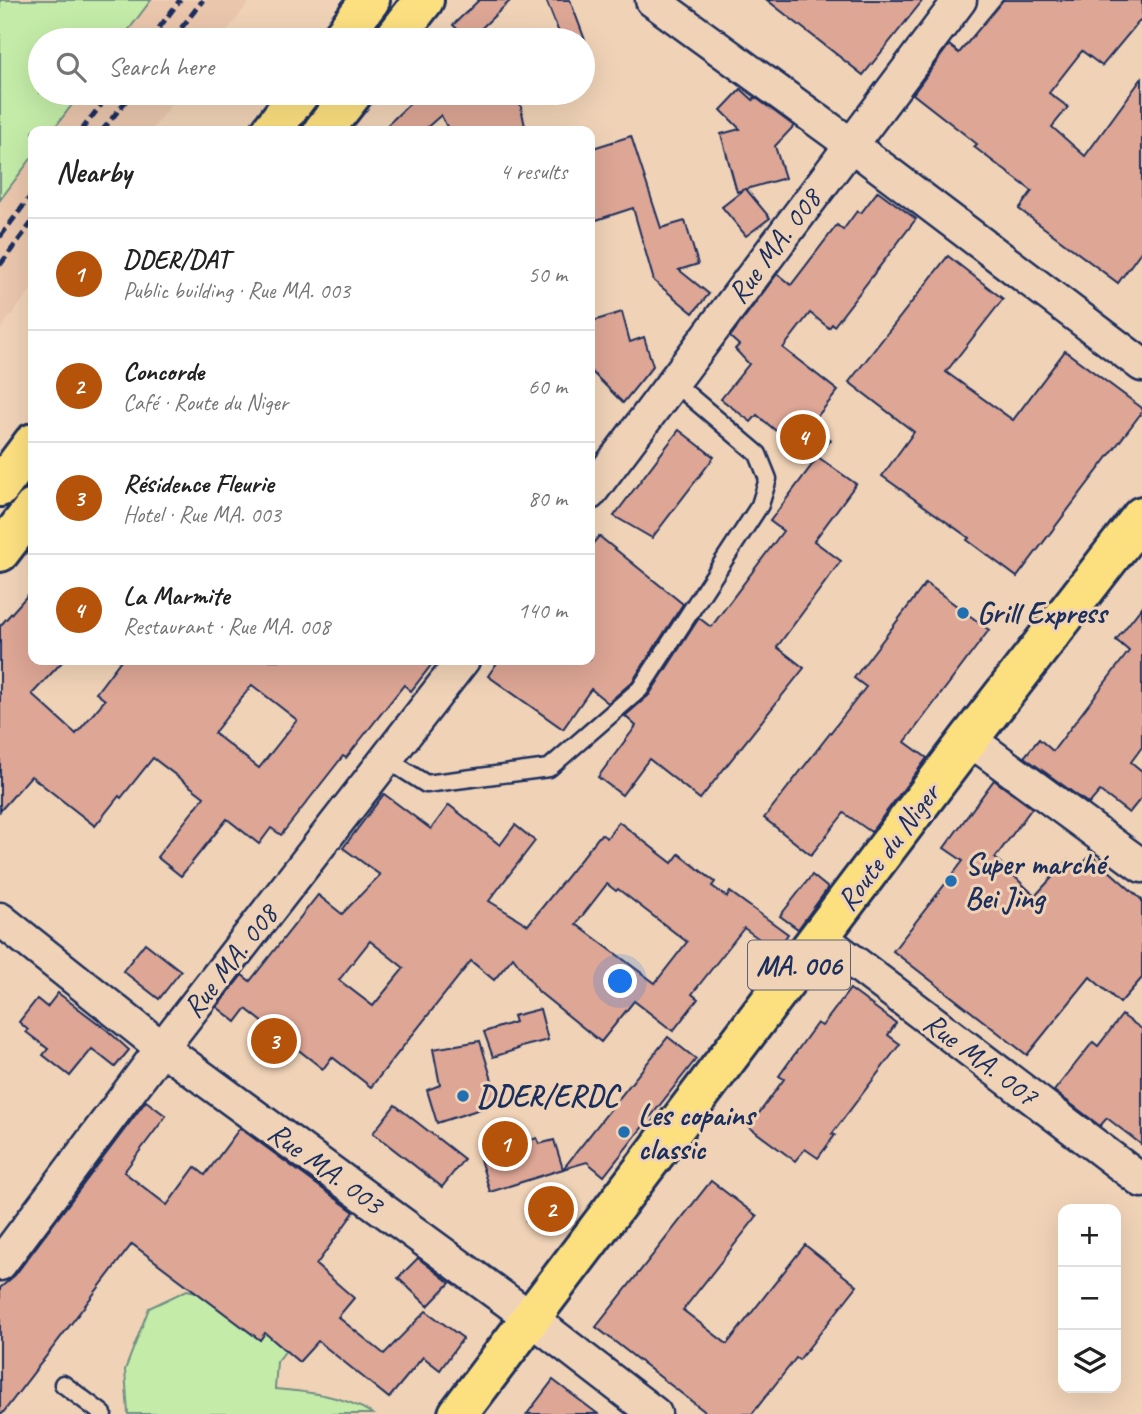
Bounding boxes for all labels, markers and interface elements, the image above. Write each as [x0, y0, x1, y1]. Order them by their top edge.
search box [28, 28, 595, 105]
icon: search [52, 48, 90, 86]
text: Search here [108, 50, 214, 83]
text: Nearby [56, 153, 132, 191]
text: 4 results [500, 157, 567, 186]
street label: Rue MA. 008 [719, 179, 831, 311]
text: DDER/DAT [123, 243, 229, 276]
text: 1 [74, 260, 84, 289]
text: 50 m [528, 260, 567, 289]
text: Public building · Rue MA. 003 [123, 276, 350, 305]
text: Concorde [123, 355, 204, 388]
text: 2 [74, 372, 84, 401]
text: 60 m [528, 372, 567, 401]
text: Café · Route du Niger [123, 388, 288, 417]
pin: 4 [780, 411, 826, 463]
text: Résidence Fleurie [123, 467, 274, 500]
text: 3 [74, 484, 84, 513]
text: 80 m [528, 484, 567, 513]
text: Hotel · Rue MA. 003 [123, 500, 281, 529]
text: La Marmite [123, 579, 229, 612]
place label: Grill Express [977, 594, 1110, 632]
text: 4 [74, 596, 84, 625]
text: 140 m [518, 596, 567, 625]
marker: Grill Express [955, 605, 971, 621]
text: Restaurant · Rue MA. 008 [123, 612, 330, 641]
street label: Route du Niger [828, 773, 950, 918]
place label: Super marché Bei Jing [965, 845, 1109, 917]
marker: Super marché Bei Jing [943, 873, 959, 889]
street label: Rue MA. 008 [174, 895, 288, 1025]
road number: MA. 006 [748, 940, 850, 990]
your location [603, 964, 637, 998]
street label: Rue MA. 007 [916, 1004, 1047, 1115]
pin: 3 [251, 1015, 297, 1067]
place label: DDER/ERDC [477, 1077, 622, 1115]
marker: DDER/ERDC [455, 1088, 471, 1104]
place label: Les copains classic [638, 1096, 758, 1168]
street label: Rue MA. 003 [261, 1113, 393, 1224]
pin: 1 [482, 1118, 528, 1170]
marker: Les copains classic [616, 1124, 632, 1140]
pin: 2 [528, 1183, 574, 1235]
map controls [1058, 1204, 1121, 1393]
button: + [1058, 1204, 1121, 1267]
button: − [1058, 1267, 1121, 1330]
button: layers [1058, 1330, 1121, 1393]

